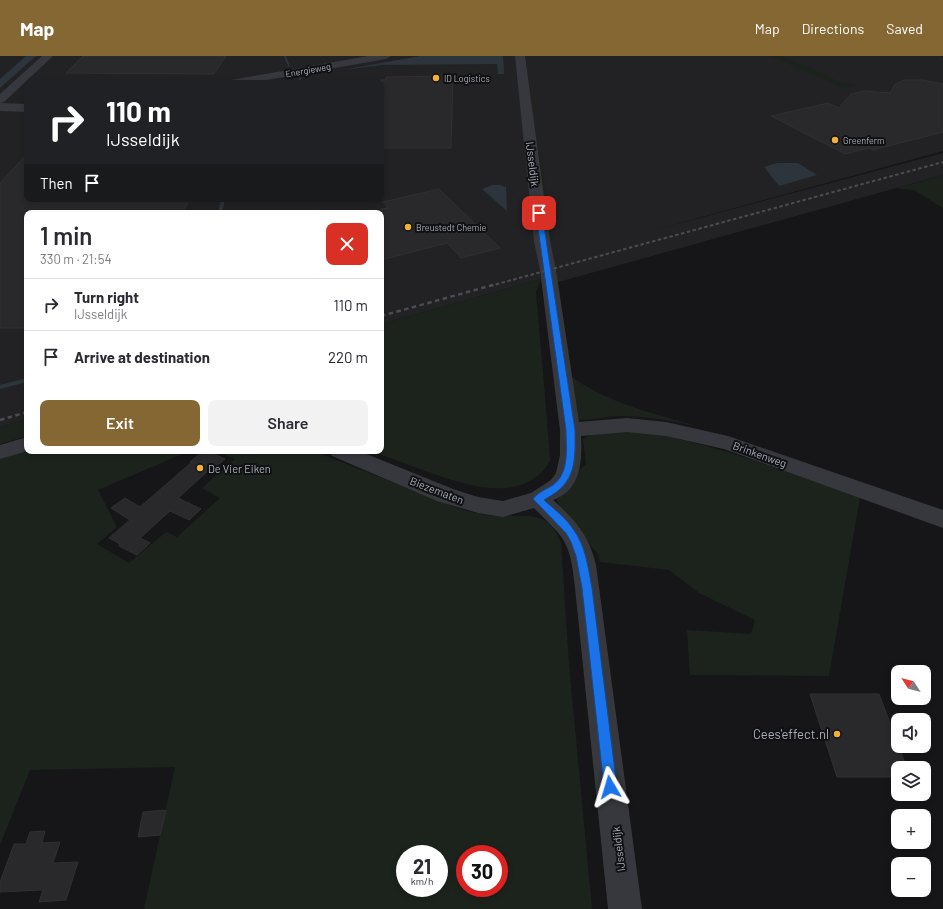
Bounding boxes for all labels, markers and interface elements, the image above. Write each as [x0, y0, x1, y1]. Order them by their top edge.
text: Map [20, 17, 54, 40]
text: Map [755, 20, 780, 37]
text: Directions [802, 20, 864, 37]
text: Saved [886, 20, 923, 37]
street label: Energieweg [284, 61, 332, 79]
marker: ID Logistics [431, 73, 441, 83]
place label: ID Logistics [444, 73, 490, 84]
text: 110 m [106, 94, 171, 128]
icon: right [40, 96, 92, 148]
text: IJsseldijk [106, 128, 180, 150]
marker: Greenferm [830, 135, 840, 145]
place label: Greenferm [843, 135, 885, 146]
street label: IJsseldijk [524, 141, 542, 188]
icon: arrive [81, 172, 103, 194]
text: Then [40, 174, 73, 192]
pin [522, 196, 556, 230]
icon: arrive [528, 202, 550, 224]
text: 1 min [40, 221, 92, 250]
marker: Breustedt Chemie [403, 222, 413, 232]
place label: Breustedt Chemie [416, 222, 487, 233]
button: close [326, 223, 368, 265]
text: 330 m · 21:54 [40, 251, 112, 267]
text: Turn right [74, 288, 139, 306]
icon: right [40, 294, 62, 316]
text: 110 m [334, 296, 368, 314]
text: IJsseldijk [74, 306, 127, 322]
icon: arrive [40, 346, 62, 368]
text: Arrive at destination [74, 348, 210, 366]
text: 220 m [328, 348, 368, 366]
button: Exit [40, 400, 200, 446]
button: Share [208, 400, 368, 446]
street label: Brinkenweg [731, 438, 789, 470]
place label: De Vier Eiken [208, 462, 271, 475]
marker: De Vier Eiken [195, 463, 205, 473]
street label: Biezematen [408, 474, 466, 506]
north arrow [891, 665, 931, 705]
map controls [891, 665, 931, 897]
button: sound [891, 713, 931, 753]
place label: Cees'effect.nl [753, 726, 829, 742]
marker: Cees'effect.nl [832, 729, 842, 739]
button: layers [891, 761, 931, 801]
position arrow [589, 766, 631, 808]
button: + [891, 809, 931, 849]
street label: IJsseldijk [609, 825, 627, 872]
speed limit sign: 30 [456, 845, 508, 897]
text: 21 [413, 854, 431, 878]
button: − [891, 857, 931, 897]
text: km/h [411, 875, 433, 887]

